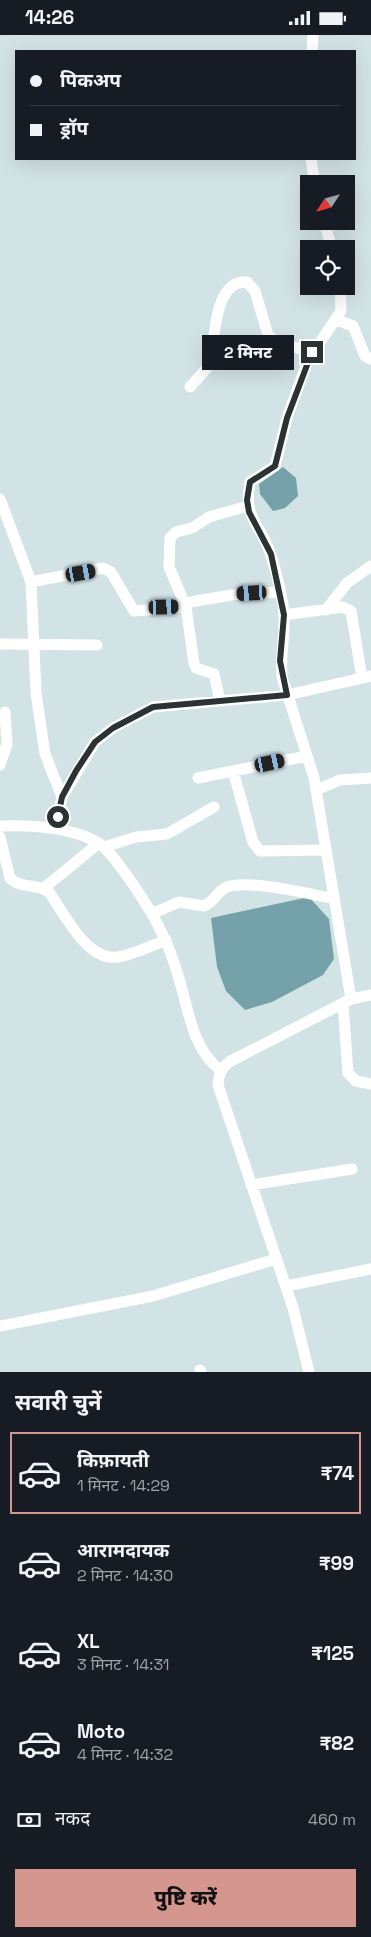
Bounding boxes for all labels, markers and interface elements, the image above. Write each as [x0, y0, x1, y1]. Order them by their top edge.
text: 14:26 [25, 5, 74, 30]
text: पिकअप [60, 68, 121, 93]
text: ड्रॉप [60, 116, 88, 141]
north arrow [300, 175, 355, 230]
map controls [300, 175, 355, 295]
button: locate [300, 240, 355, 295]
callout: 2 मिनट [202, 335, 294, 369]
route end [301, 341, 323, 363]
text: 2 मिनट [224, 342, 272, 363]
car [64, 563, 97, 583]
car [236, 585, 267, 601]
car [148, 599, 179, 615]
car [253, 753, 286, 773]
route start [47, 806, 69, 828]
text: सवारी चुनें [15, 1388, 102, 1416]
text: किफ़ायती [77, 1448, 149, 1473]
icon: car [17, 1451, 62, 1496]
text: ₹74 [320, 1461, 354, 1486]
text: 1 मिनट · 14:29 [77, 1475, 170, 1496]
text: आरामदायक [77, 1538, 169, 1563]
icon: car [17, 1541, 62, 1586]
text: ₹99 [319, 1551, 354, 1576]
text: 2 मिनट · 14:30 [77, 1565, 173, 1586]
text: XL [77, 1629, 100, 1654]
icon: car [17, 1631, 62, 1676]
text: ₹125 [311, 1641, 354, 1666]
text: 3 मिनट · 14:31 [77, 1654, 170, 1675]
text: Moto [77, 1719, 125, 1744]
icon: car [17, 1721, 62, 1766]
text: ₹82 [319, 1731, 354, 1756]
text: 4 मिनट · 14:32 [77, 1744, 173, 1765]
icon: cash [15, 1806, 43, 1834]
text: नकद [55, 1806, 90, 1831]
text: 460 m [308, 1809, 356, 1830]
button: पुष्टि करें [15, 1869, 356, 1927]

